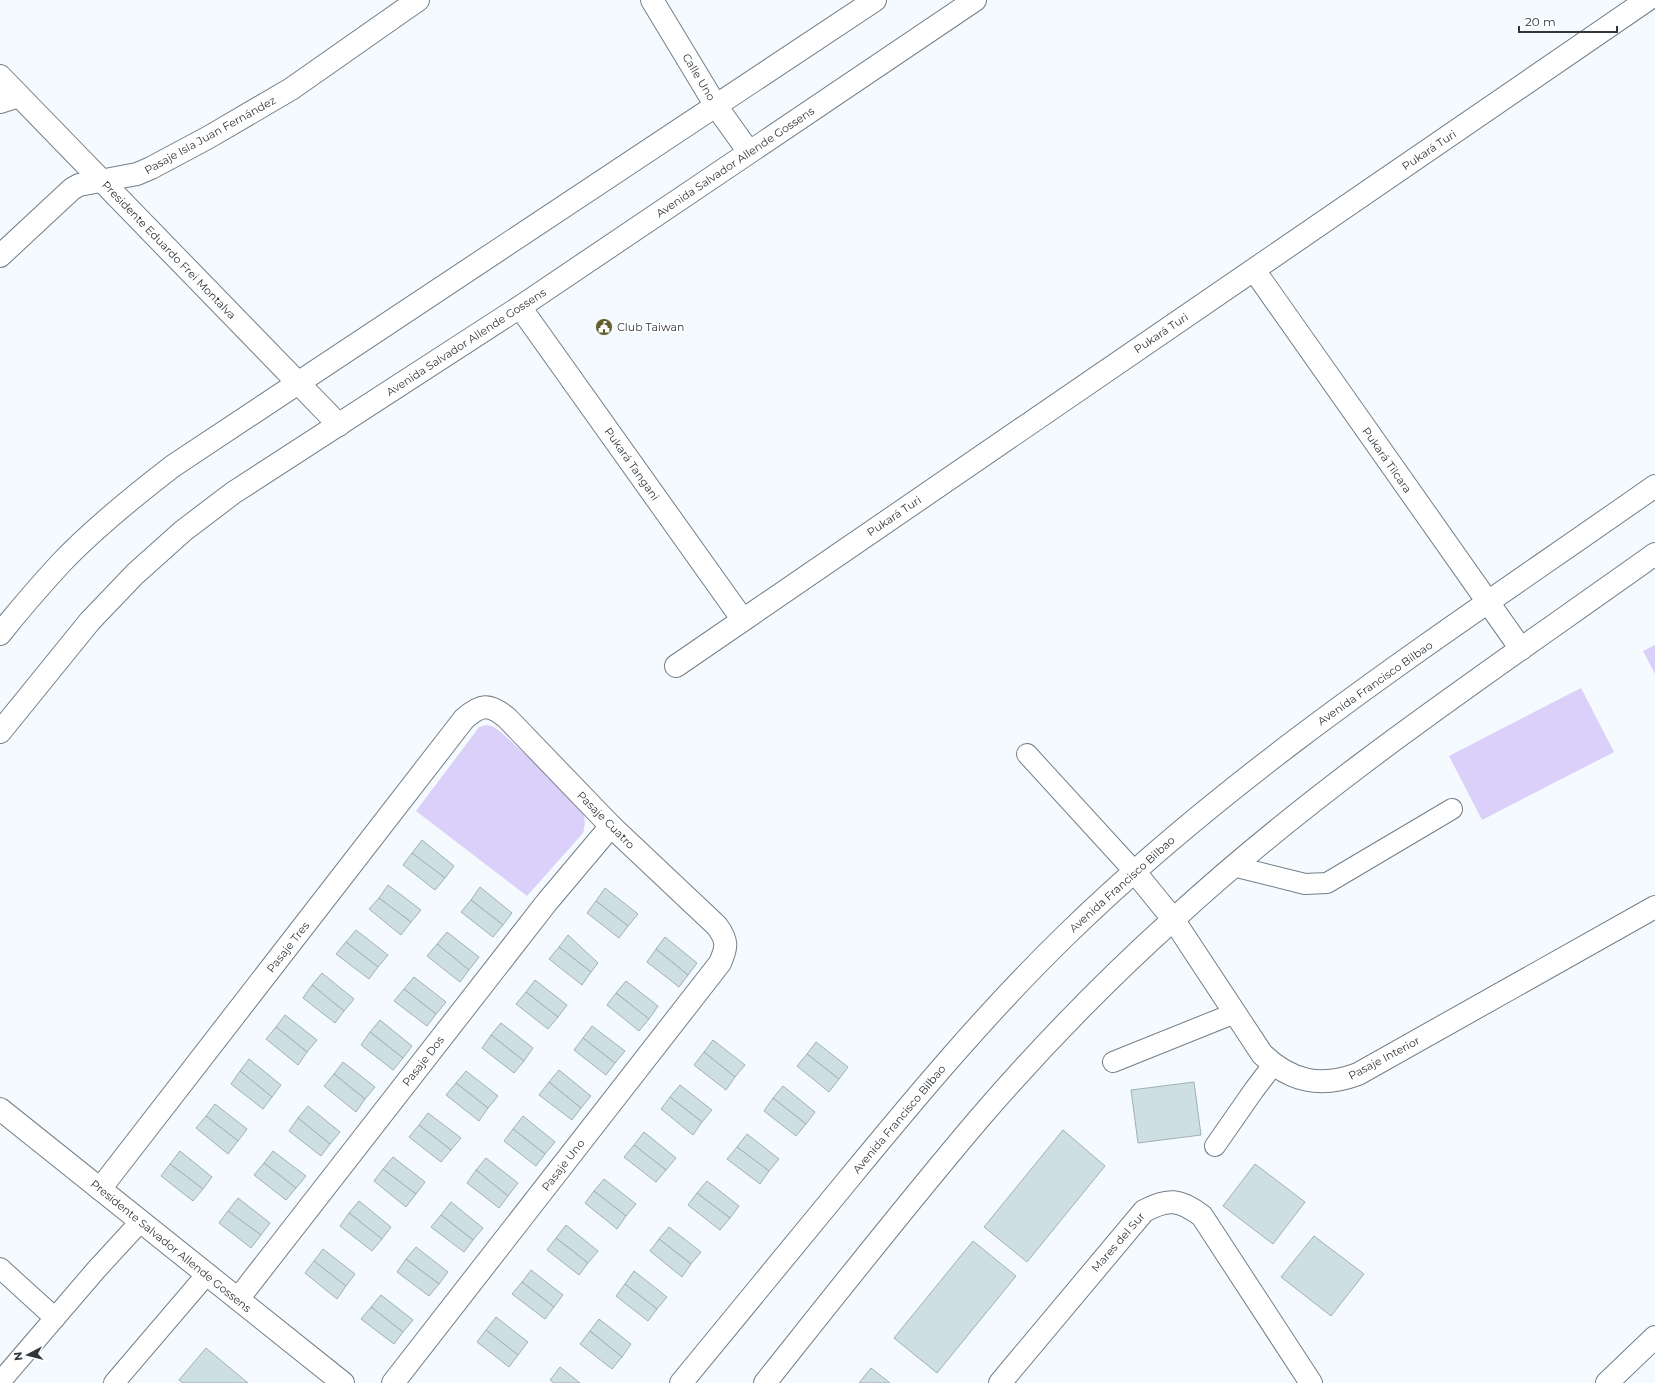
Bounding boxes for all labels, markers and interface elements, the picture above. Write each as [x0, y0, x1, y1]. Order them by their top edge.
scale bar [1519, 8, 1617, 34]
text: 20 m [1525, 14, 1556, 29]
street label: Calle Uno [679, 51, 719, 103]
street label: Pasaje Isla Juan Fernández [142, 93, 278, 177]
street label: Avenida Salvador Allende Gossens [653, 103, 817, 220]
street label: Pukará Turi [1399, 127, 1459, 173]
street label: Presidente Eduardo Frei Montalva [99, 178, 239, 322]
street label: Avenida Salvador Allende Gossens [383, 285, 549, 399]
street label: Pukará Turi [1131, 310, 1191, 356]
public building icon: Club Taiwan [594, 317, 614, 337]
place label: Club Taiwan [617, 320, 684, 334]
street label: Pukará Tilcara [1359, 424, 1415, 496]
street label: Pukará Tangani [602, 425, 662, 503]
street label: Pukará Turi [864, 493, 924, 539]
street label: Avenida Francisco Bilbao [1315, 638, 1435, 728]
street label: Pasaje Cuatro [574, 788, 638, 852]
street label: Avenida Francisco Bilbao [1066, 833, 1178, 935]
street label: Pasaje Tres [264, 918, 313, 975]
street label: Pasaje Dos [399, 1033, 447, 1089]
street label: Pasaje Interior [1346, 1033, 1422, 1083]
street label: Avenida Francisco Bilbao [849, 1062, 949, 1176]
street label: Pasaje Uno [538, 1136, 588, 1194]
street label: Presidente Salvador Allende Gossens [88, 1177, 255, 1316]
street label: Mares del Sur [1088, 1209, 1148, 1275]
north arrow [8, 1335, 48, 1375]
text: N [11, 1351, 26, 1361]

